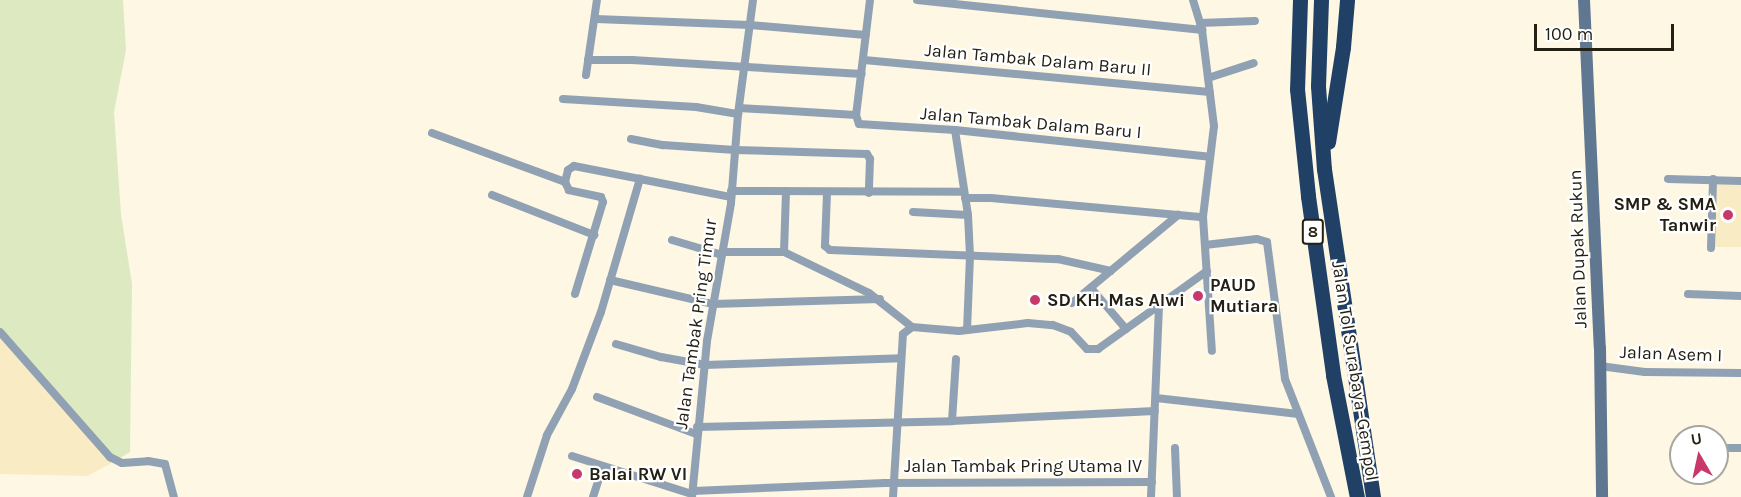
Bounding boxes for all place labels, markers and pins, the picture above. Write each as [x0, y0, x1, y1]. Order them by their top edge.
place label: SMP & SMA Tanwir [1613, 194, 1716, 236]
marker: SMP & SMA Tanwir [1721, 208, 1735, 222]
place label: PAUD Mutiara [1210, 275, 1278, 318]
place label: SD KH. Mas Alwi [1047, 289, 1185, 311]
marker: PAUD Mutiara [1191, 289, 1205, 303]
marker: SD KH. Mas Alwi [1028, 293, 1042, 307]
place label: Balai RW VI [589, 463, 687, 485]
marker: Balai RW VI [570, 467, 584, 481]

